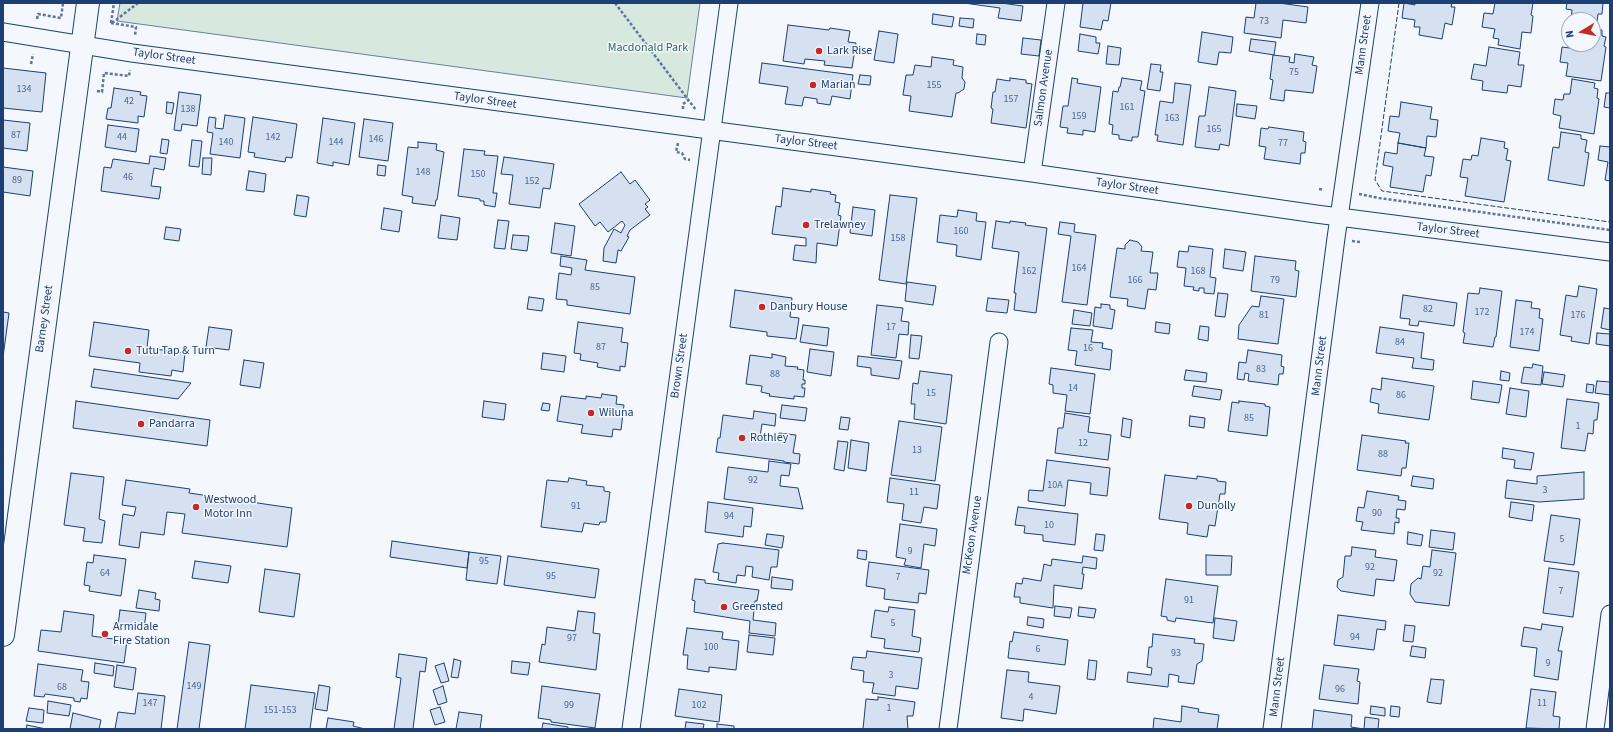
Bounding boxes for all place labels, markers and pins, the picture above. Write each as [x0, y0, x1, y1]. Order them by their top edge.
place label: Lark Rise [827, 44, 872, 58]
marker: Lark Rise [814, 46, 824, 56]
place label: Marian [821, 78, 855, 92]
marker: Marian [808, 80, 818, 90]
place label: Trelawney [814, 218, 866, 232]
marker: Trelawney [801, 220, 811, 230]
place label: Danbury House [770, 300, 847, 314]
marker: Danbury House [757, 302, 767, 312]
place label: Tutu Tap & Turn [136, 344, 215, 358]
marker: Tutu Tap & Turn [123, 346, 133, 356]
place label: Wiluna [599, 406, 634, 420]
marker: Wiluna [586, 408, 596, 418]
place label: Pandarra [149, 417, 195, 431]
marker: Pandarra [136, 419, 146, 429]
place label: Rothley [750, 431, 788, 445]
marker: Rothley [737, 433, 747, 443]
place label: Westwood Motor Inn [204, 493, 256, 521]
place label: Dunolly [1197, 499, 1236, 513]
marker: Dunolly [1184, 501, 1194, 511]
marker: Westwood Motor Inn [191, 502, 201, 512]
place label: Greensted [732, 600, 783, 614]
marker: Greensted [719, 602, 729, 612]
place label: Armidale Fire Station [113, 620, 170, 648]
marker: Armidale Fire Station [100, 629, 110, 639]

